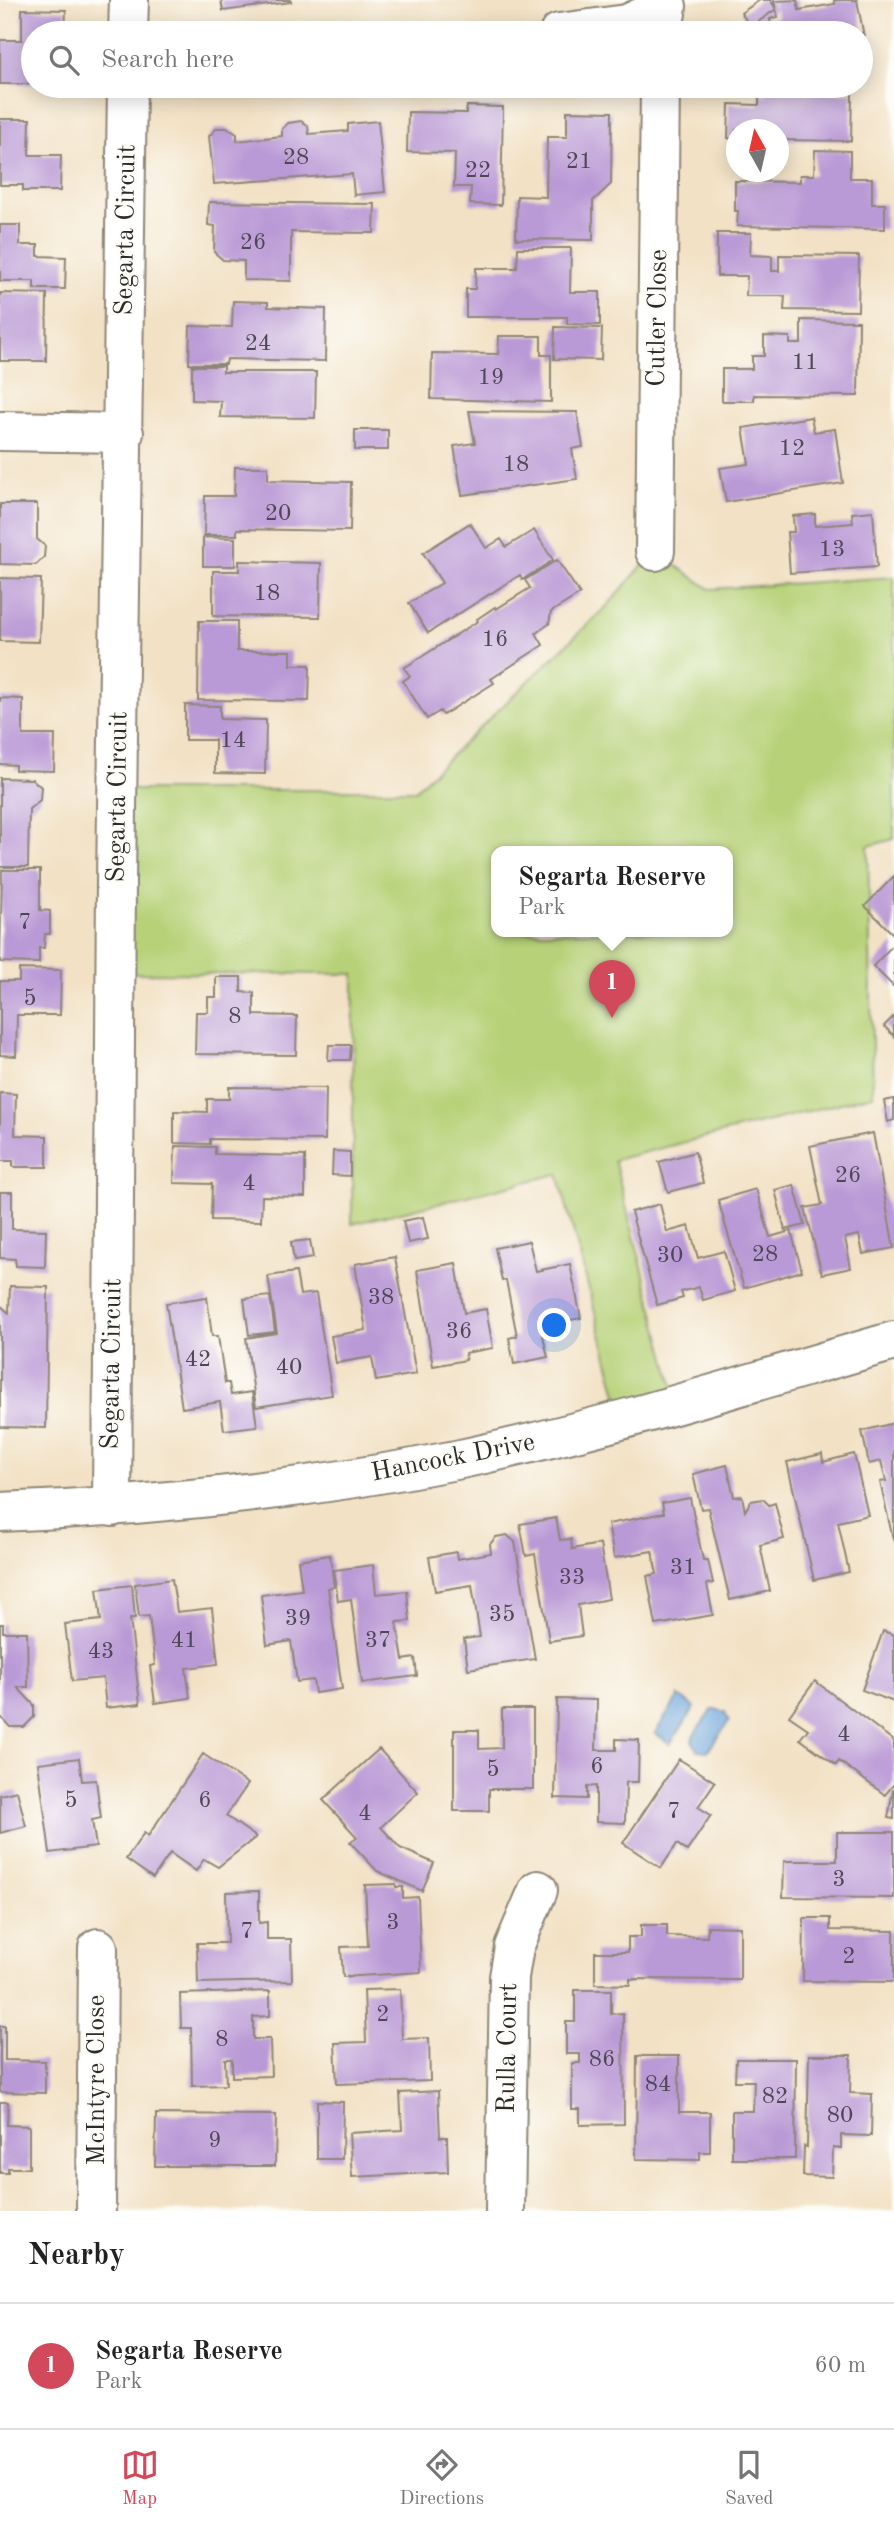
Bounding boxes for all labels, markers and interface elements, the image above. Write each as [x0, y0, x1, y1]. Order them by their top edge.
search box [21, 21, 873, 98]
icon: search [45, 41, 83, 79]
text: Search here [101, 47, 234, 73]
north arrow [726, 119, 789, 182]
street label: Segarta Circuit [112, 144, 140, 316]
house number: 28 [283, 146, 309, 169]
house number: 21 [566, 150, 592, 173]
house number: 22 [465, 159, 491, 182]
house number: 26 [240, 231, 266, 254]
street label: Cutler Close [644, 249, 672, 387]
house number: 24 [245, 332, 271, 355]
house number: 11 [792, 351, 818, 374]
house number: 19 [478, 366, 504, 389]
house number: 12 [779, 437, 805, 460]
house number: 18 [503, 453, 529, 476]
house number: 20 [265, 502, 291, 525]
house number: 13 [819, 538, 845, 561]
house number: 18 [254, 582, 280, 605]
house number: 16 [482, 628, 508, 651]
street label: Segarta Circuit [104, 711, 132, 883]
house number: 14 [220, 729, 246, 752]
popup [491, 846, 733, 937]
text: Segarta Reserve [518, 865, 706, 891]
text: Park [518, 896, 565, 919]
house number: 7 [18, 911, 32, 934]
pin: 1 [589, 960, 635, 1018]
house number: 5 [23, 987, 37, 1010]
house number: 8 [228, 1005, 242, 1028]
house number: 26 [835, 1164, 861, 1187]
house number: 4 [242, 1172, 256, 1195]
house number: 28 [752, 1243, 778, 1266]
house number: 30 [657, 1244, 683, 1267]
street label: Segarta Circuit [98, 1278, 126, 1450]
house number: 38 [368, 1286, 394, 1309]
your location [537, 1308, 571, 1342]
house number: 36 [446, 1320, 472, 1343]
house number: 42 [185, 1348, 211, 1371]
house number: 40 [276, 1356, 302, 1379]
street label: Hancock Drive [369, 1429, 537, 1487]
house number: 31 [670, 1556, 696, 1579]
house number: 33 [559, 1566, 585, 1589]
house number: 35 [489, 1603, 515, 1626]
house number: 39 [285, 1607, 311, 1630]
house number: 41 [171, 1629, 197, 1652]
house number: 37 [365, 1629, 391, 1652]
house number: 43 [88, 1640, 114, 1663]
house number: 4 [837, 1723, 851, 1746]
house number: 6 [590, 1755, 604, 1778]
house number: 5 [486, 1758, 500, 1781]
house number: 5 [64, 1789, 78, 1812]
house number: 6 [198, 1789, 212, 1812]
house number: 7 [667, 1800, 681, 1823]
house number: 4 [358, 1802, 372, 1825]
house number: 3 [832, 1868, 846, 1891]
house number: 3 [386, 1911, 400, 1934]
house number: 7 [240, 1920, 254, 1943]
house number: 2 [842, 1945, 856, 1968]
street label: Rulla Court [494, 1982, 522, 2114]
street label: McIntyre Close [84, 1995, 110, 2165]
house number: 2 [376, 2003, 390, 2026]
house number: 8 [215, 2028, 229, 2051]
house number: 86 [589, 2048, 615, 2071]
house number: 84 [645, 2073, 671, 2096]
house number: 82 [762, 2085, 788, 2108]
house number: 80 [827, 2104, 853, 2127]
house number: 9 [208, 2129, 222, 2152]
text: Nearby [28, 2241, 125, 2271]
text: Segarta Reserve [95, 2339, 283, 2365]
text: 1 [44, 2354, 58, 2377]
text: 60 m [815, 2354, 866, 2377]
text: Park [95, 2370, 142, 2393]
tab: Map [121, 2446, 159, 2511]
tab: Directions [400, 2446, 484, 2511]
tab: Saved [725, 2446, 773, 2511]

